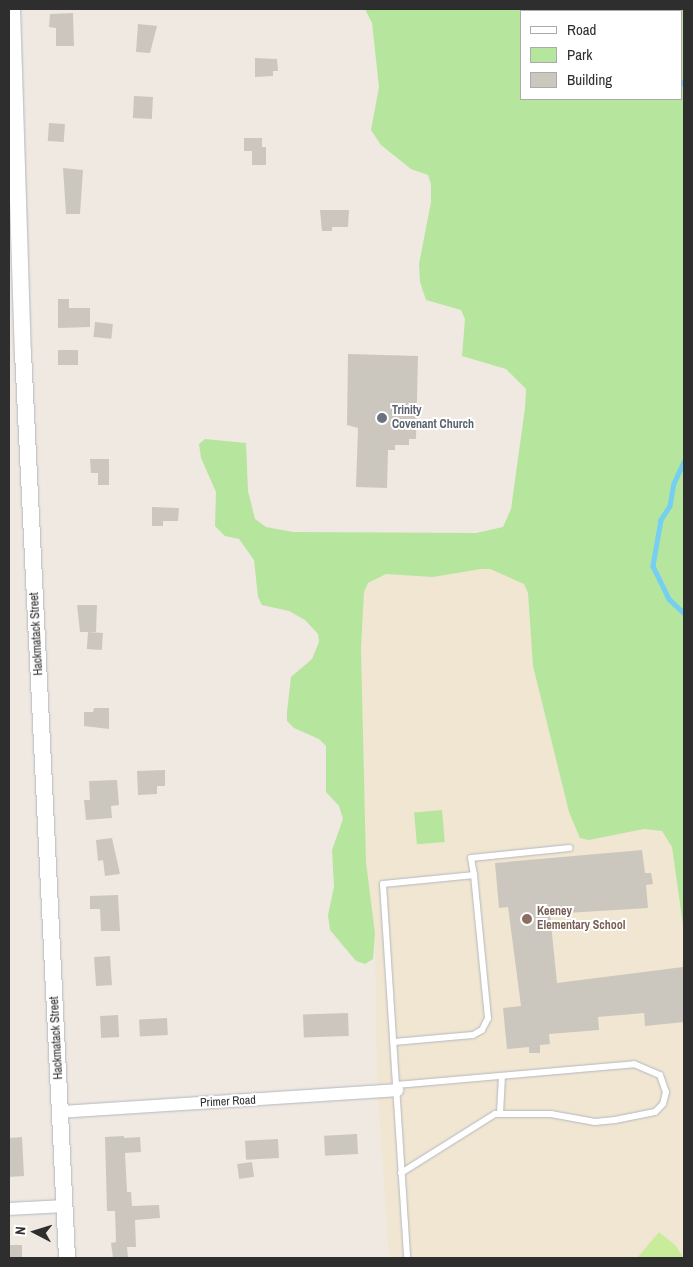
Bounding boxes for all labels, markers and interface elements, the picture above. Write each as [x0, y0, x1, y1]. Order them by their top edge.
legend [520, 10, 683, 100]
text: Road [567, 19, 596, 40]
text: Park [567, 44, 592, 65]
text: Building [567, 69, 612, 90]
place label: Trinity Covenant Church [392, 404, 474, 432]
marker: Trinity Covenant Church [376, 412, 388, 424]
street label: Hackmatack Street [28, 592, 46, 676]
place label: Keeney Elementary School [537, 905, 626, 933]
marker: Keeney Elementary School [521, 913, 533, 925]
street label: Hackmatack Street [48, 996, 66, 1080]
street label: Primer Road [200, 1093, 256, 1111]
north arrow [10, 1207, 60, 1257]
text: N [11, 1226, 29, 1236]

